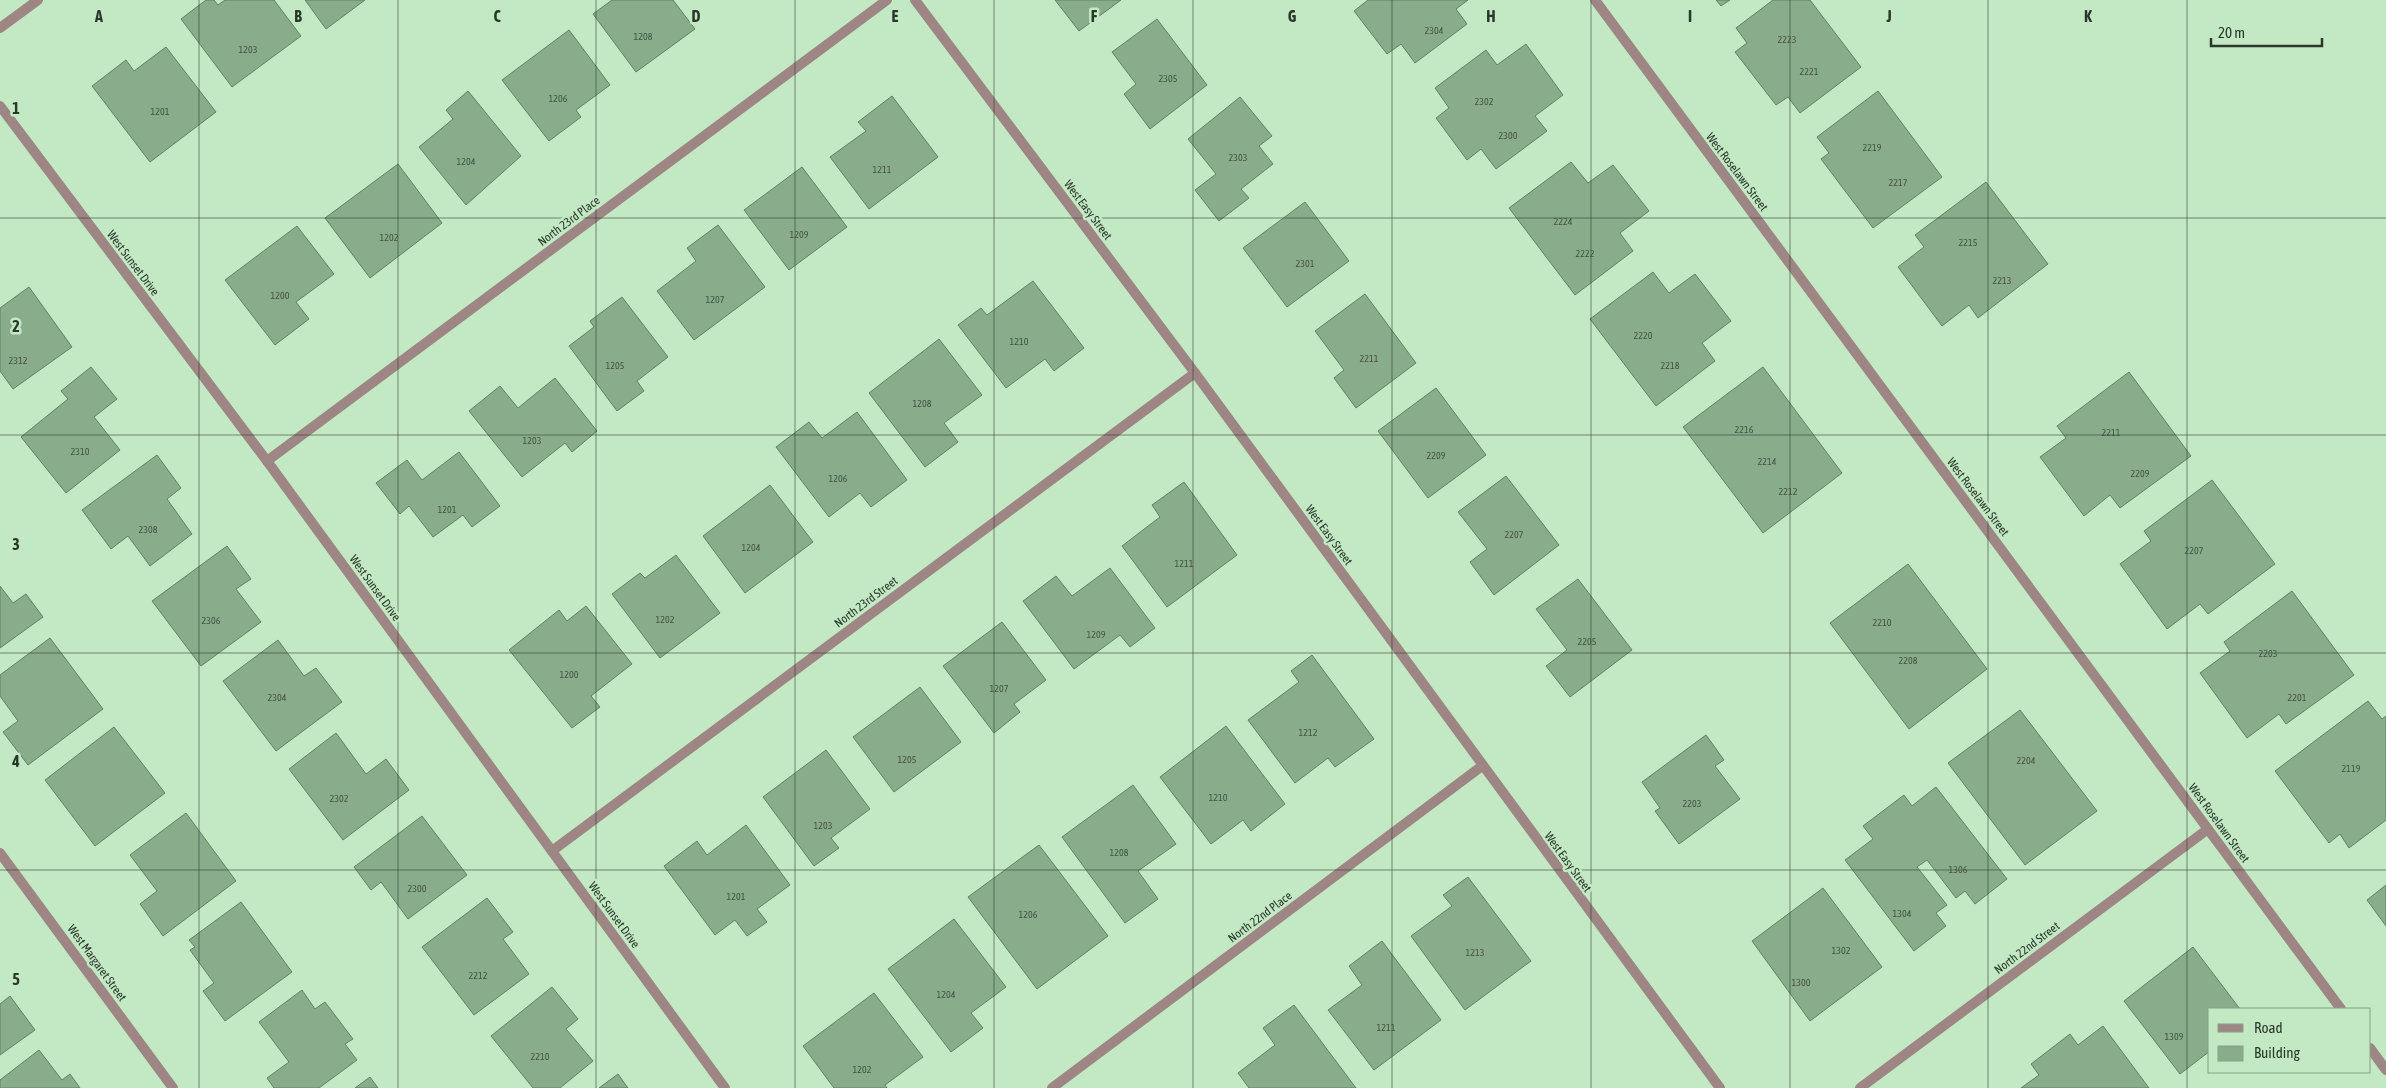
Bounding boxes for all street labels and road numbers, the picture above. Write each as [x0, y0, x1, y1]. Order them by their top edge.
street label: West Roselawn Street [1703, 130, 1771, 214]
street label: West Easy Street [1061, 177, 1115, 243]
street label: North 23rd Place [535, 193, 603, 249]
street label: West Sunset Drive [104, 228, 162, 298]
street label: West Roselawn Street [1944, 455, 2012, 539]
street label: West Easy Street [1302, 502, 1356, 568]
street label: West Sunset Drive [346, 552, 404, 624]
street label: North 23rd Street [832, 573, 901, 630]
street label: West Roselawn Street [2186, 781, 2253, 866]
street label: West Easy Street [1541, 829, 1595, 895]
street label: West Sunset Drive [585, 879, 643, 951]
street label: North 22nd Place [1225, 889, 1295, 945]
street label: North 22nd Street [1992, 919, 2063, 977]
street label: West Margaret Street [65, 922, 130, 1004]

